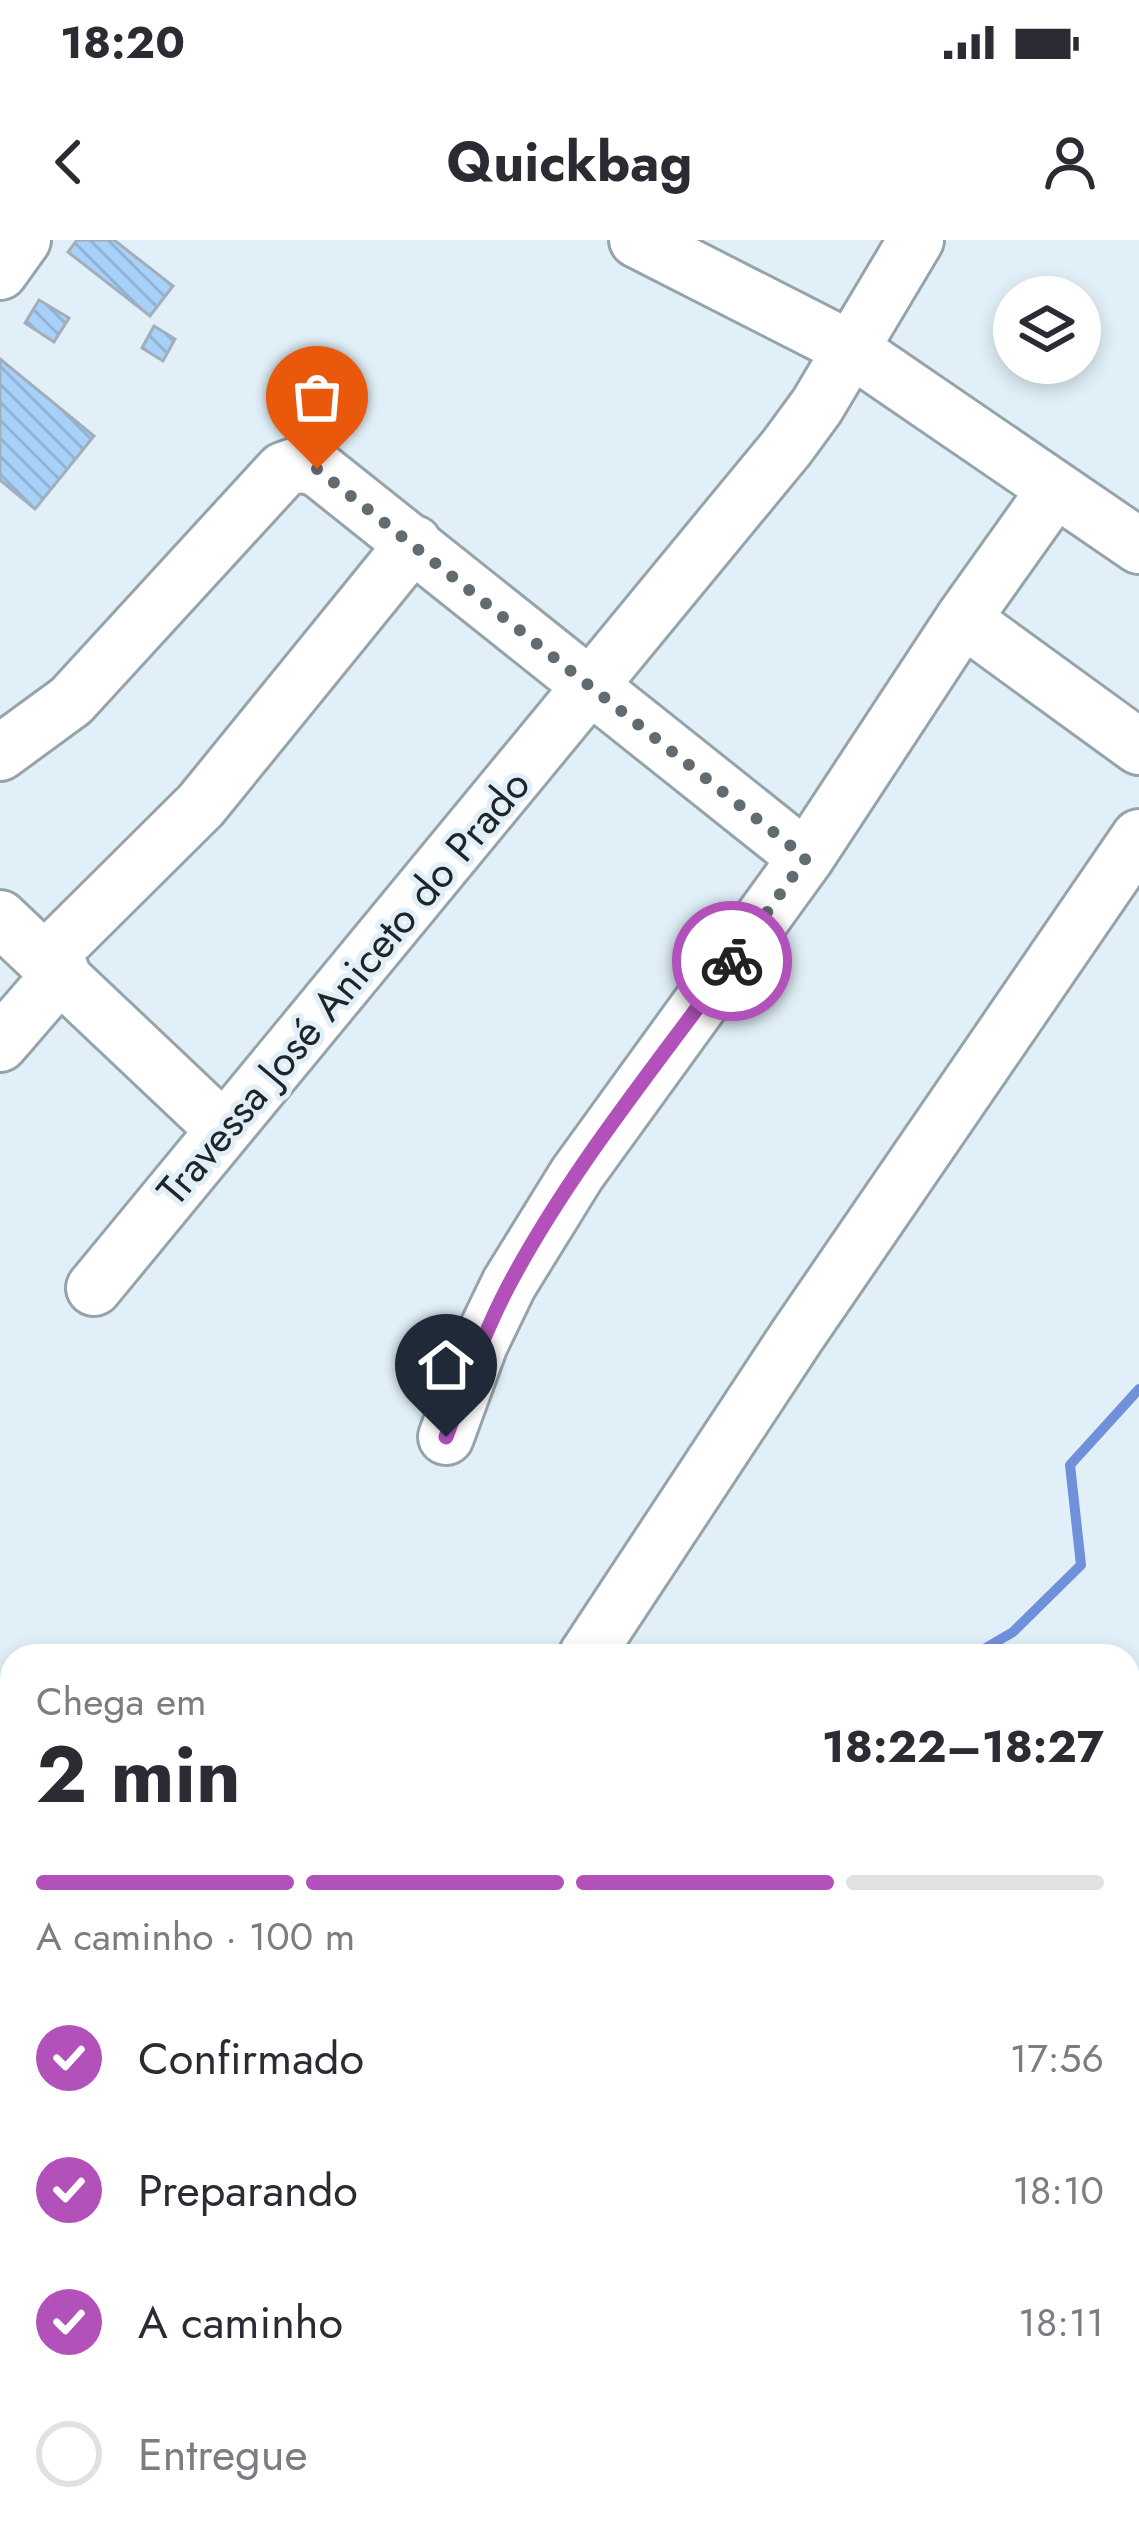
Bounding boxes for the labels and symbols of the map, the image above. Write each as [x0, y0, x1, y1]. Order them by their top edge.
pin [266, 346, 368, 469]
street label: Travessa José Aniceto do Prado [143, 756, 544, 1218]
courier [672, 901, 792, 1021]
pin [395, 1314, 497, 1437]

